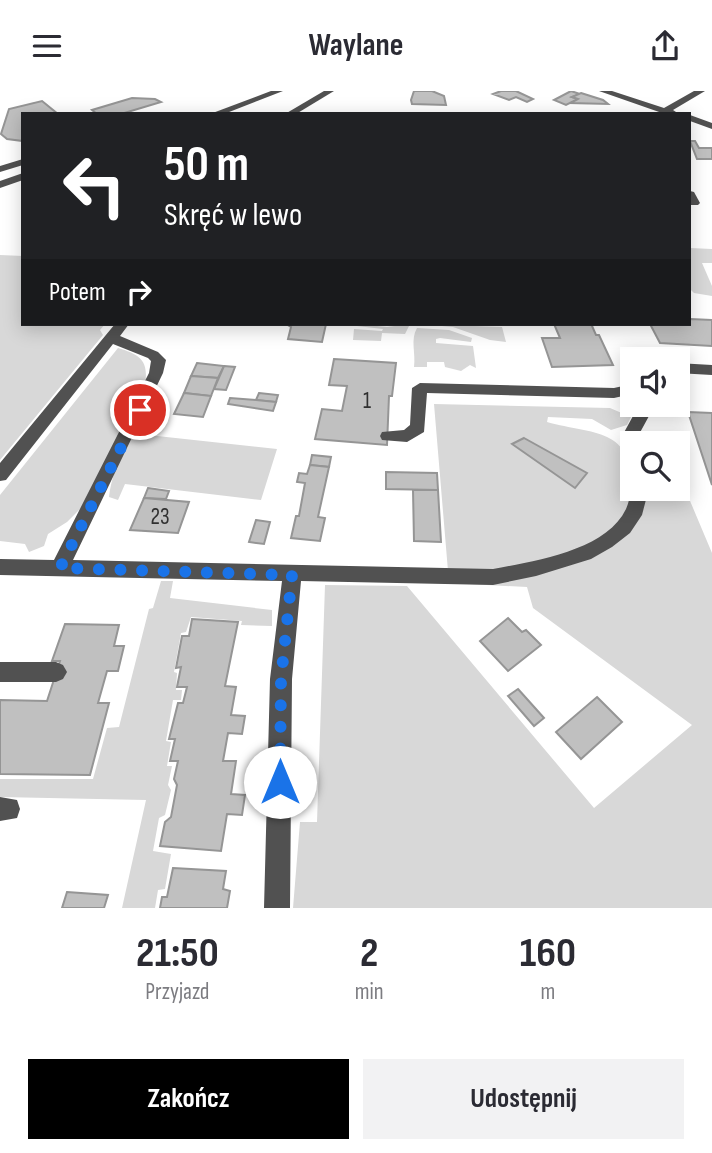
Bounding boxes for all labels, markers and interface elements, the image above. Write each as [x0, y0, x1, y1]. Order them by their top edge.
text: Waylane [308, 26, 404, 65]
icon: menu [28, 27, 66, 65]
icon: share [646, 27, 684, 65]
text: 50 m [164, 136, 249, 195]
icon: left [49, 140, 140, 231]
text: Skręć w lewo [164, 196, 302, 235]
icon: right [120, 273, 158, 311]
text: Potem [49, 277, 106, 308]
map controls [620, 347, 690, 501]
button: sound [620, 347, 690, 417]
pin [110, 380, 170, 440]
house number: 1 [363, 387, 371, 415]
icon: arrive [121, 391, 159, 429]
button: search [620, 431, 690, 501]
house number: 23 [150, 503, 170, 531]
position arrow [243, 745, 317, 819]
text: 21:50 [136, 928, 219, 979]
text: 2 [360, 928, 378, 979]
text: 160 [520, 928, 576, 979]
text: Przyjazd [145, 978, 209, 1006]
text: min [355, 978, 384, 1006]
text: m [540, 978, 555, 1006]
button: Zakończ [28, 1059, 349, 1139]
button: Udostępnij [363, 1059, 684, 1139]

